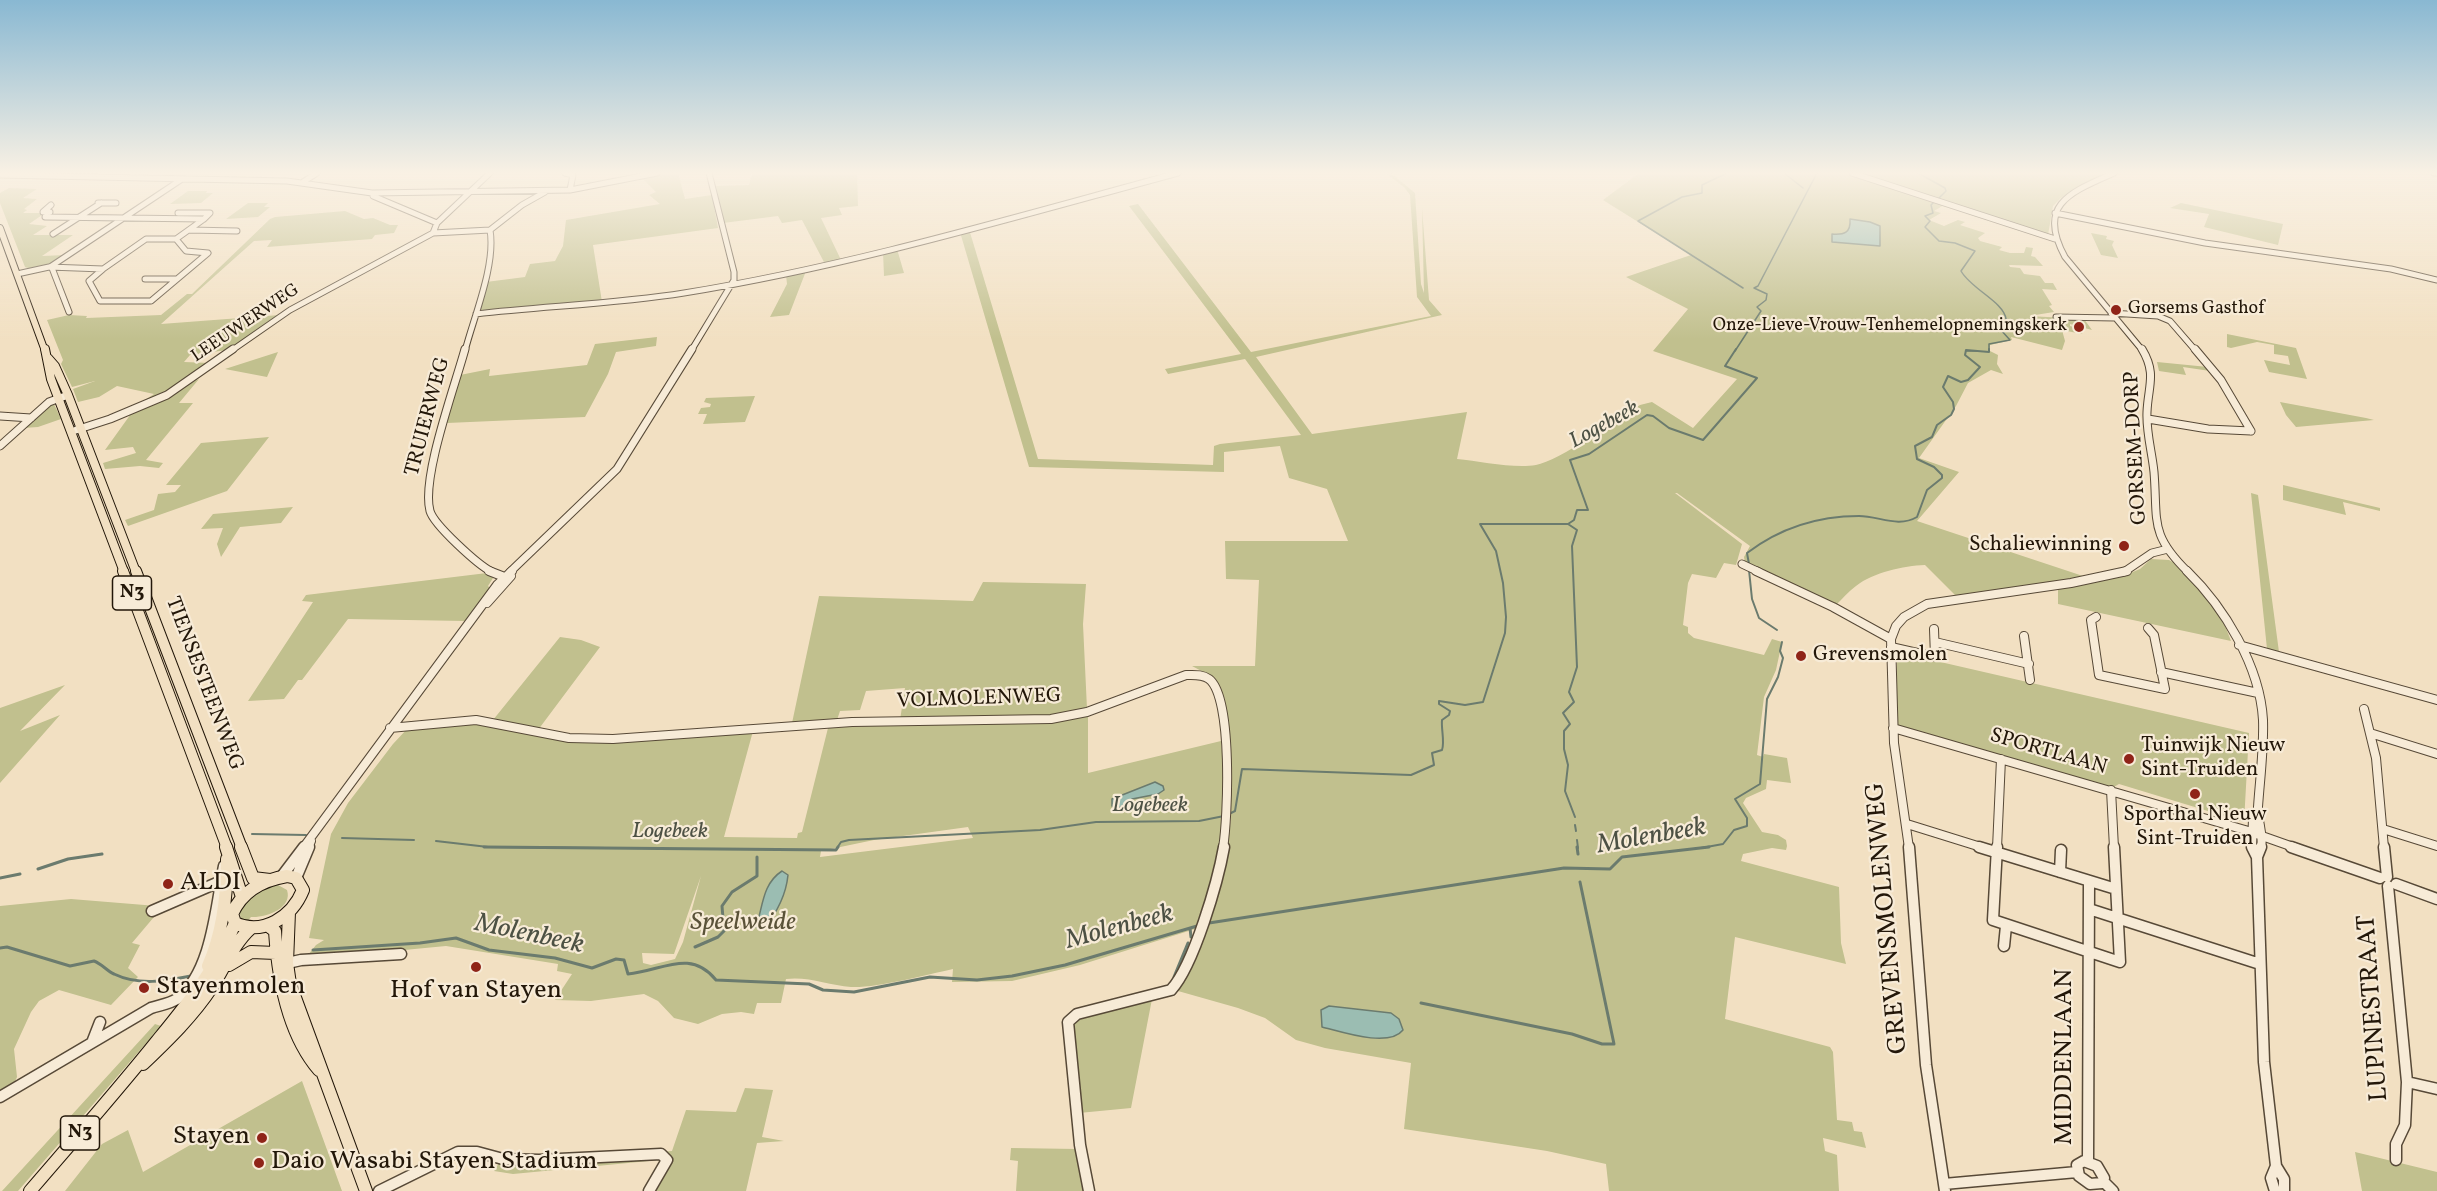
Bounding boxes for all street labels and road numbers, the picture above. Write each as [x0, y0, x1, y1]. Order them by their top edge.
street label: LEEUWERWEG [188, 280, 304, 368]
street label: TRUIERWEG [401, 355, 457, 479]
street label: GORSEM-DORP [2120, 371, 2154, 525]
road number: N3 [112, 576, 152, 610]
street label: TIENSESTEENWEG [158, 594, 248, 774]
street label: VOLMOLENWEG [896, 685, 1062, 715]
street label: SPORTLAAN [1987, 724, 2109, 782]
street label: GREVENSMOLENWEG [1862, 781, 1916, 1055]
street label: LUPINESTRAAT [2353, 914, 2397, 1102]
street label: MIDDENLAAN [2050, 969, 2082, 1145]
road number: N3 [60, 1116, 100, 1150]

